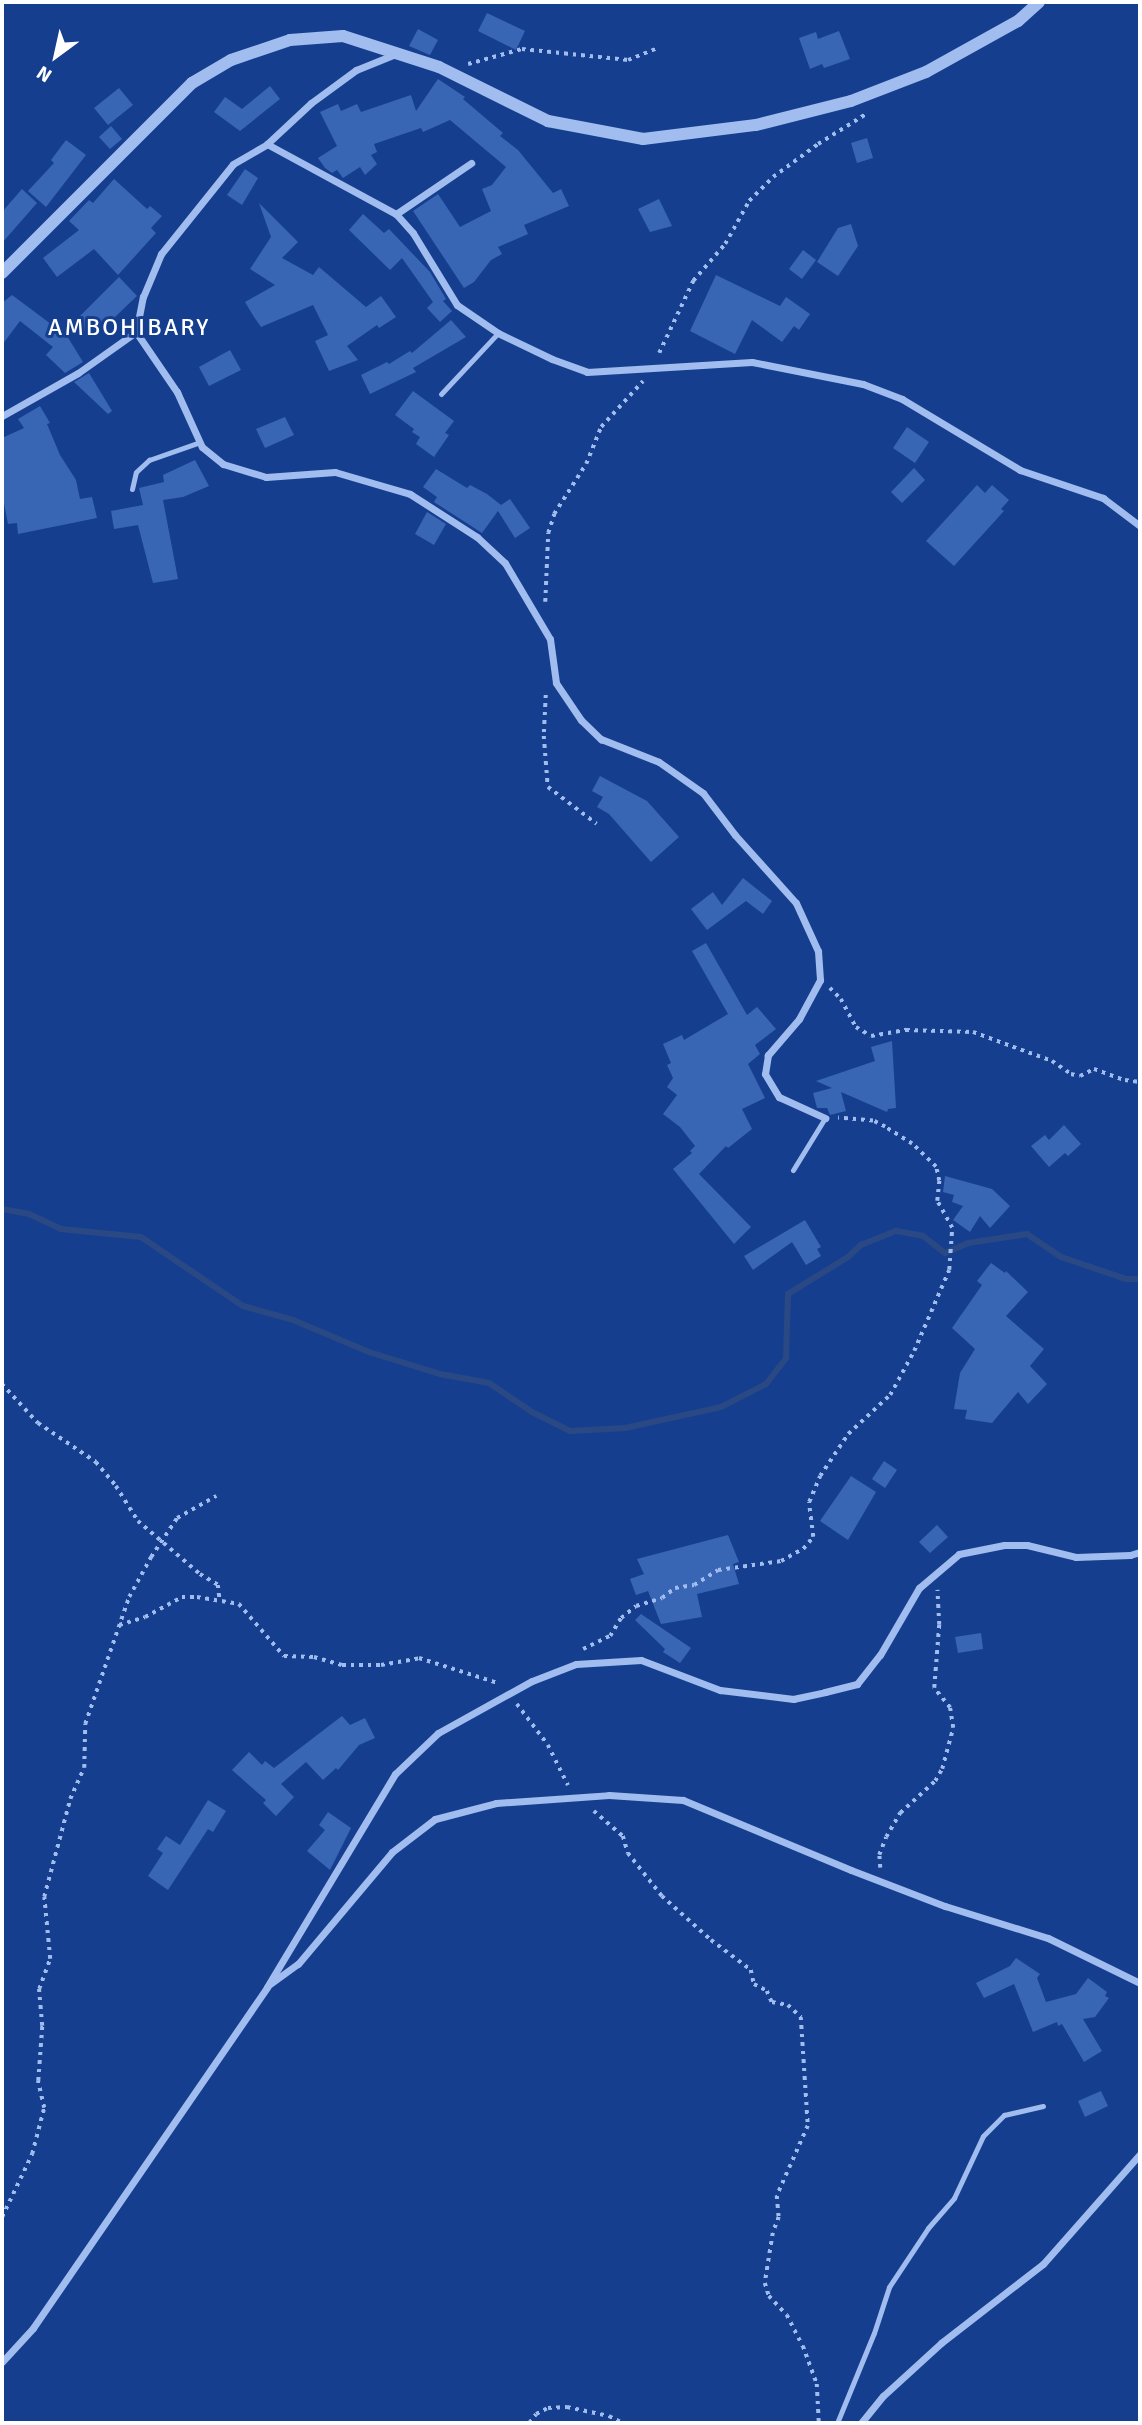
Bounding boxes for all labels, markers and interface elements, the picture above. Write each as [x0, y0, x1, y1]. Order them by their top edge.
north arrow [21, 21, 91, 91]
text: N [32, 60, 57, 87]
district label: AMBOHIBARY [49, 314, 209, 342]

